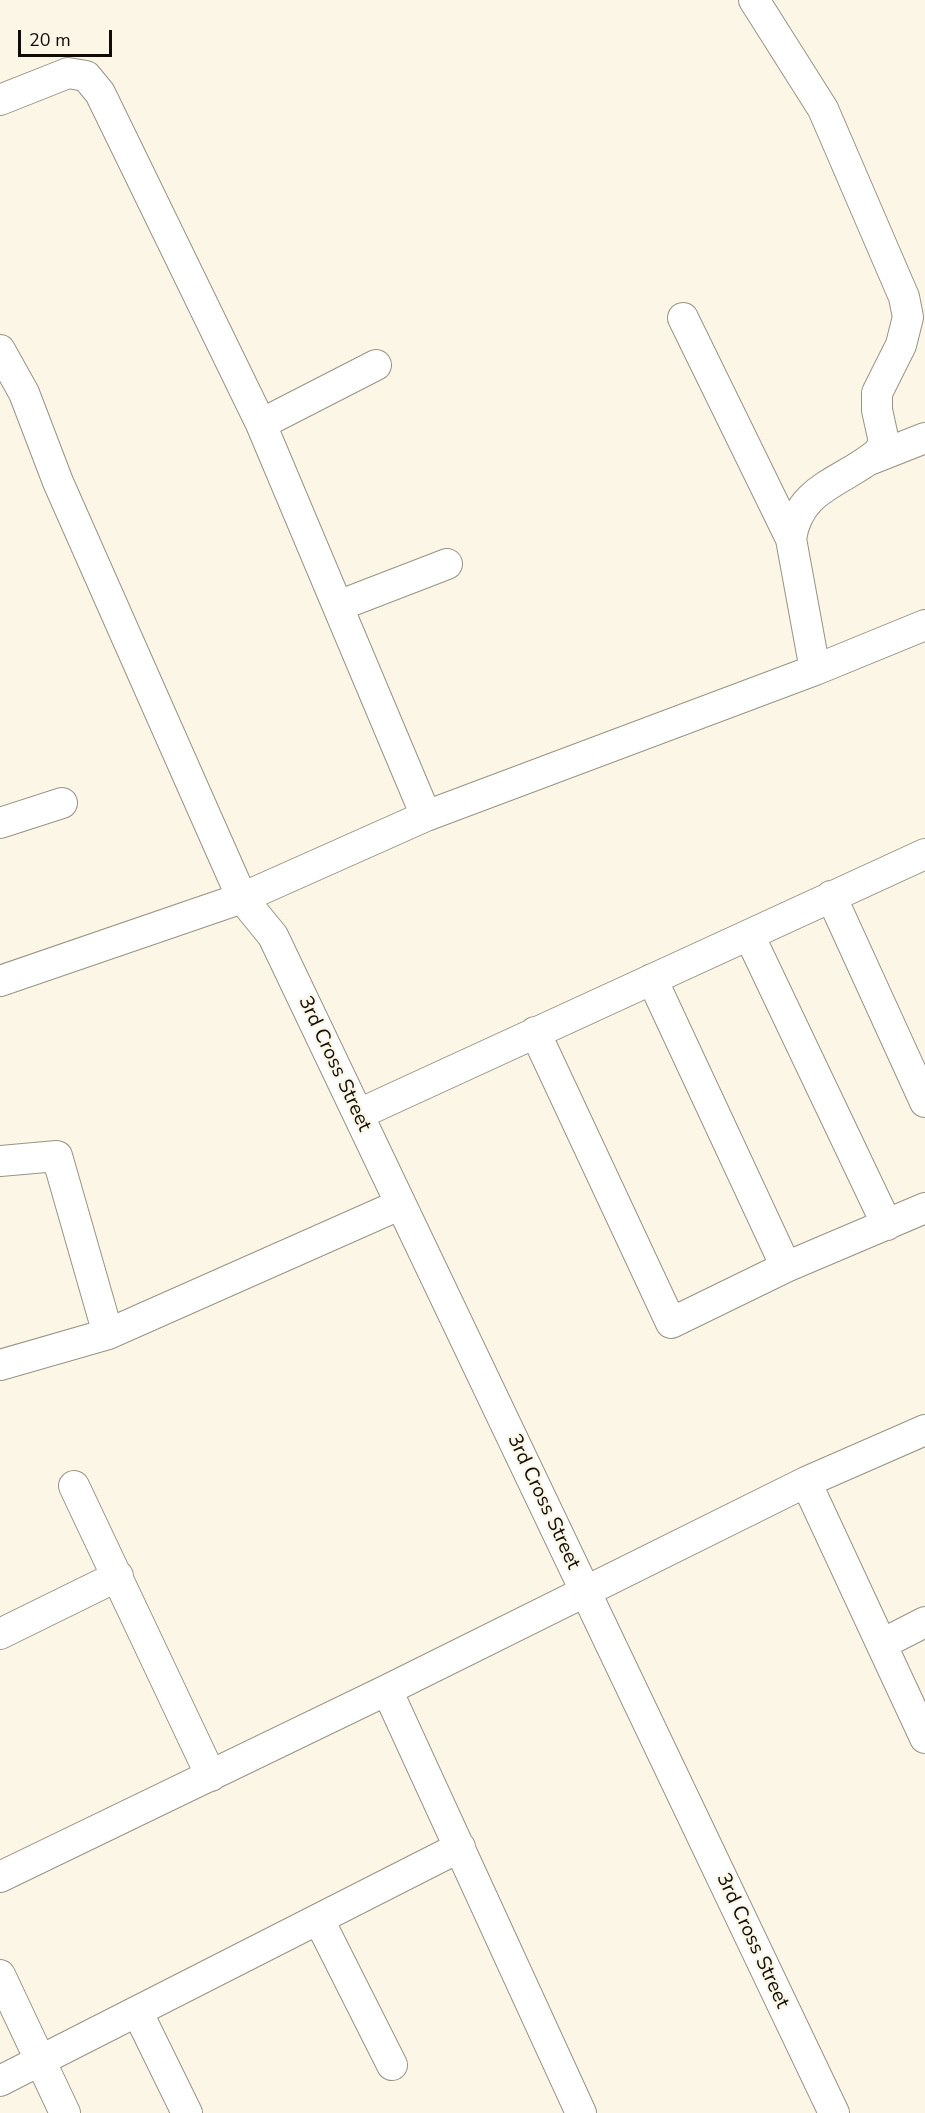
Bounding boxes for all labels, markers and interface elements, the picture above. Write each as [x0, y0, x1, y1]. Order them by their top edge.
scale bar [21, 18, 116, 56]
text: 20 m [29, 28, 71, 52]
street label: 3rd Cross Street [292, 993, 376, 1135]
street label: 3rd Cross Street [501, 1431, 585, 1573]
street label: 3rd Cross Street [710, 1870, 794, 2012]

